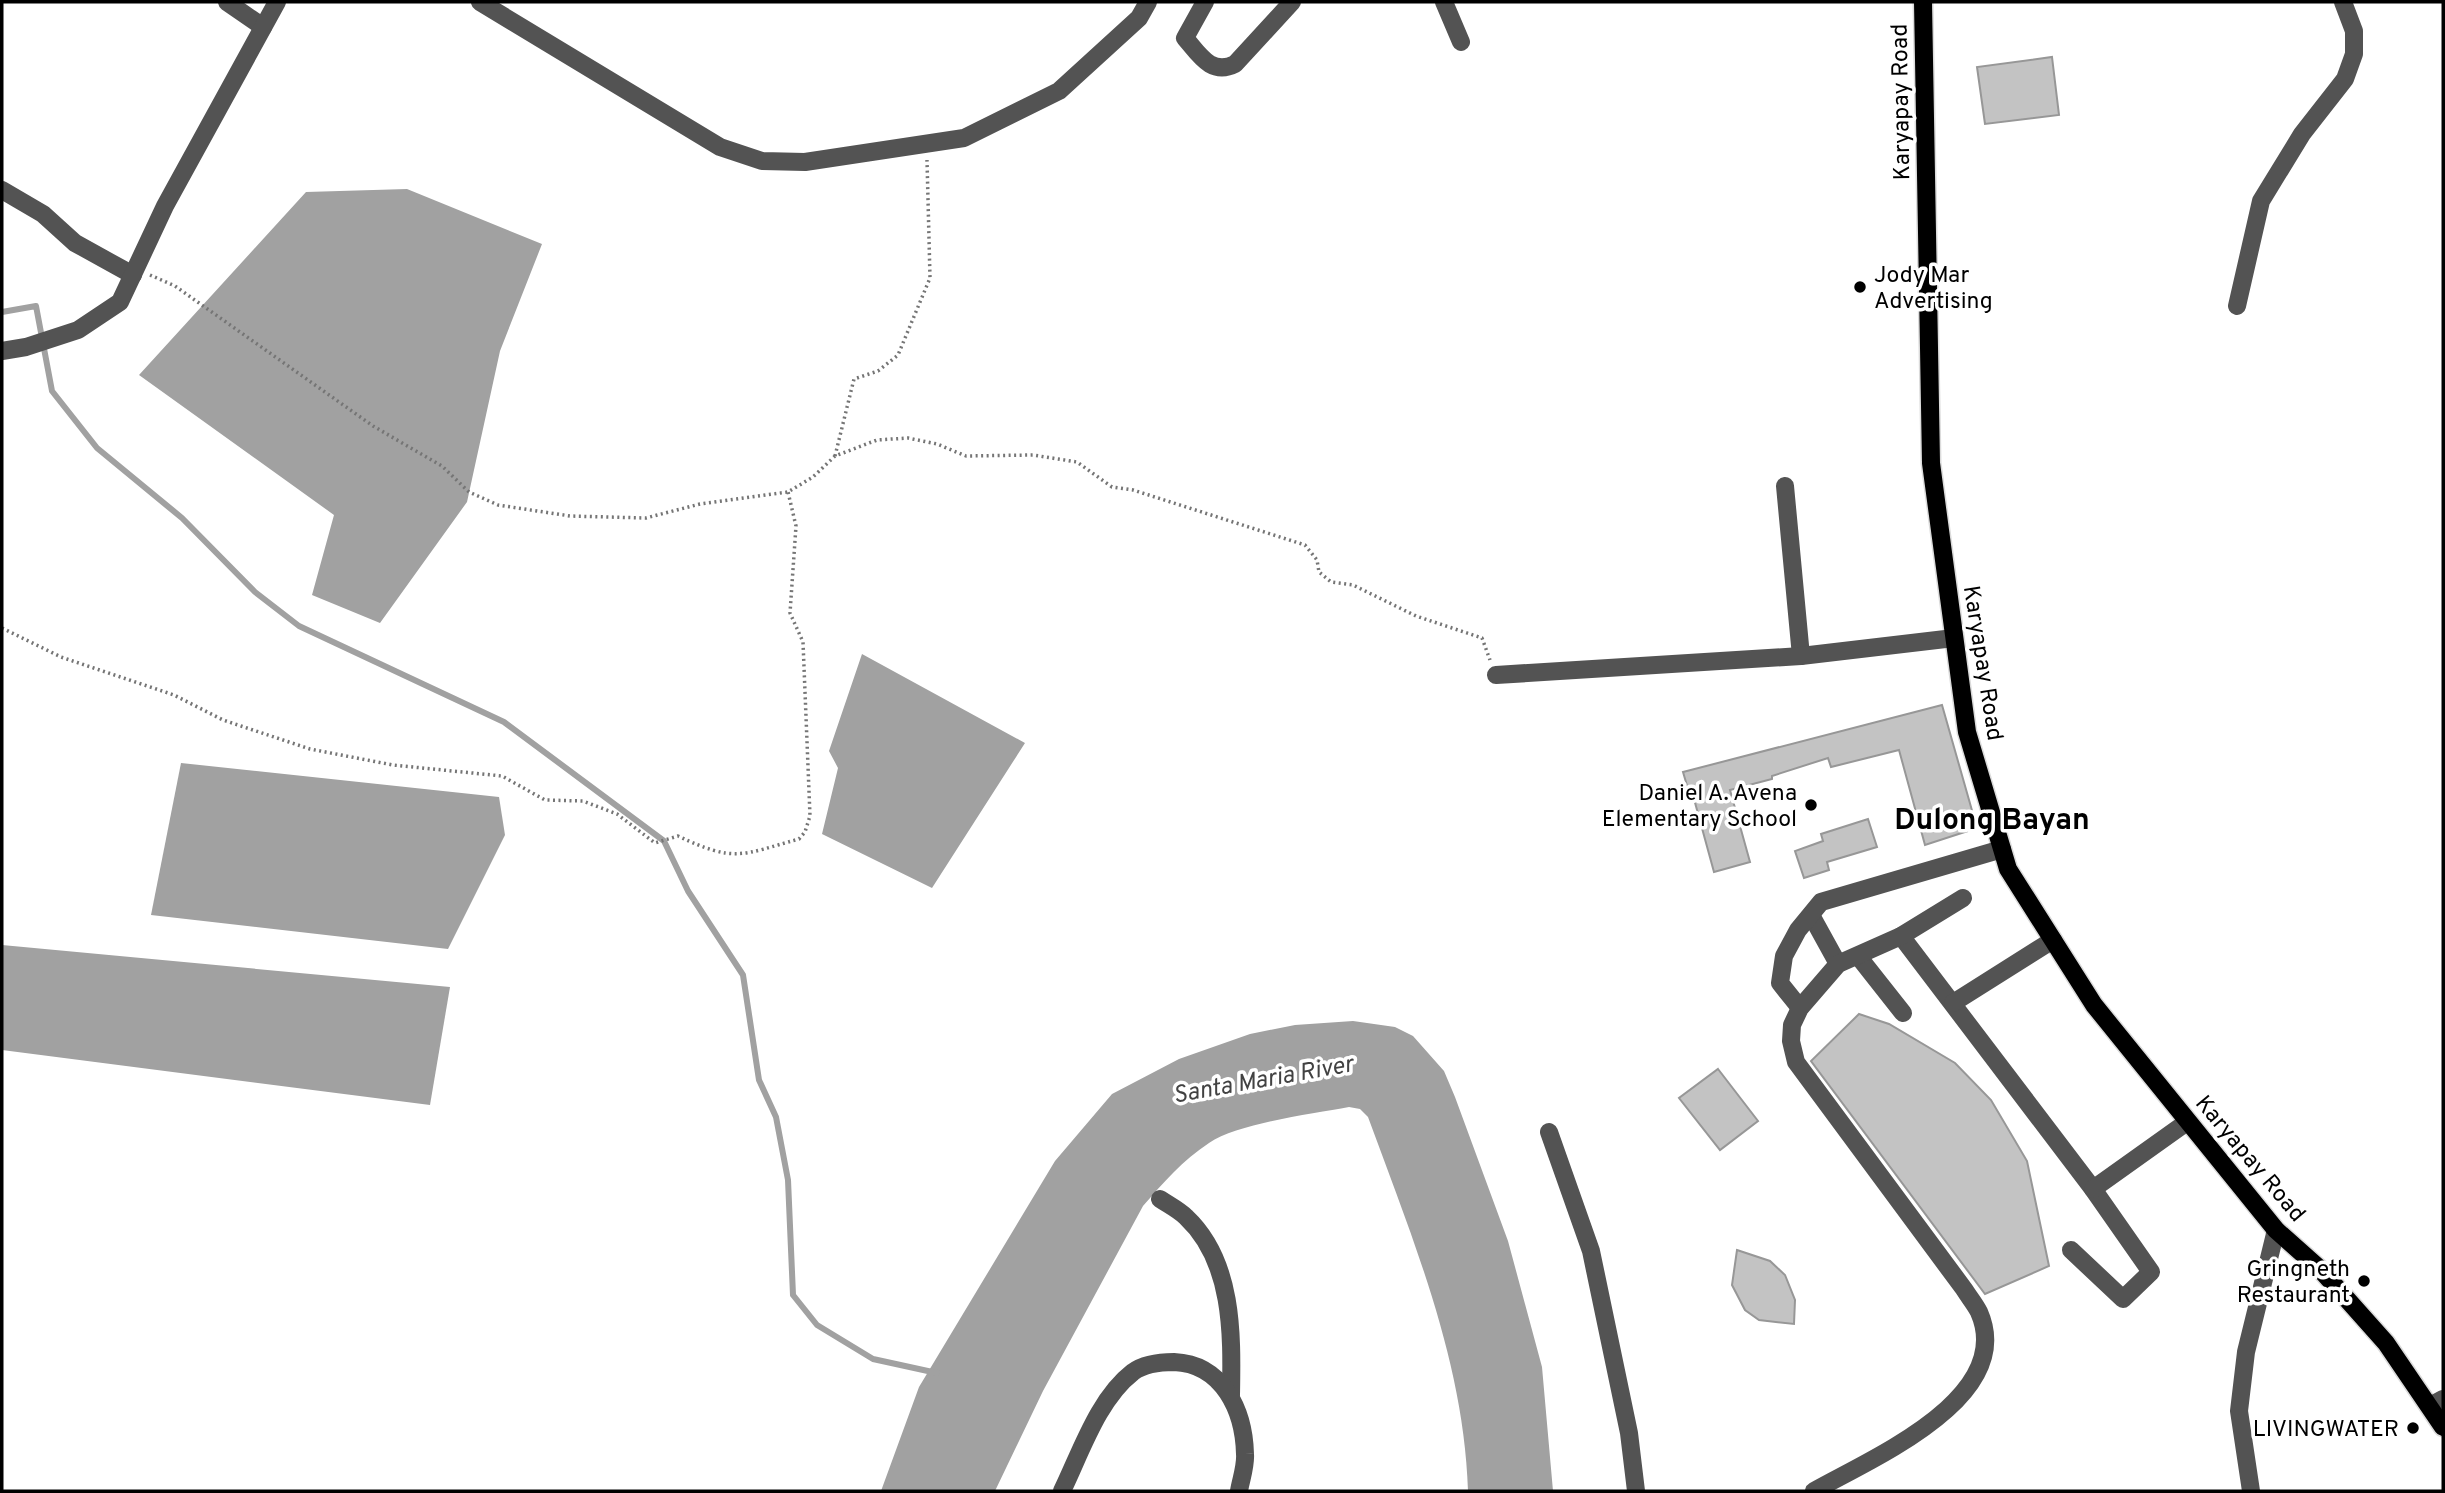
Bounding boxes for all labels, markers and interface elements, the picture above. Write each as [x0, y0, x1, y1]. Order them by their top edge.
street label: Karyapay Road [1887, 23, 1918, 181]
place label: Jody Mar Advertising [1874, 262, 1993, 317]
marker: Jody Mar Advertising [1852, 279, 1868, 295]
street label: Karyapay Road [1955, 584, 2008, 743]
place label: Daniel A. Avena Elementary School [1602, 780, 1797, 835]
marker: Daniel A. Avena Elementary School [1803, 797, 1819, 813]
district label: Dulong Bayan [1894, 803, 2090, 840]
water label: Santa Maria River [1171, 1050, 1358, 1112]
street label: Karyapay Road [2188, 1090, 2311, 1229]
place label: Gringneth Restaurant [2237, 1256, 2350, 1311]
marker: Gringneth Restaurant [2356, 1273, 2372, 1289]
place label: LIVINGWATER [2253, 1416, 2399, 1445]
marker: LIVINGWATER [2405, 1420, 2421, 1436]

